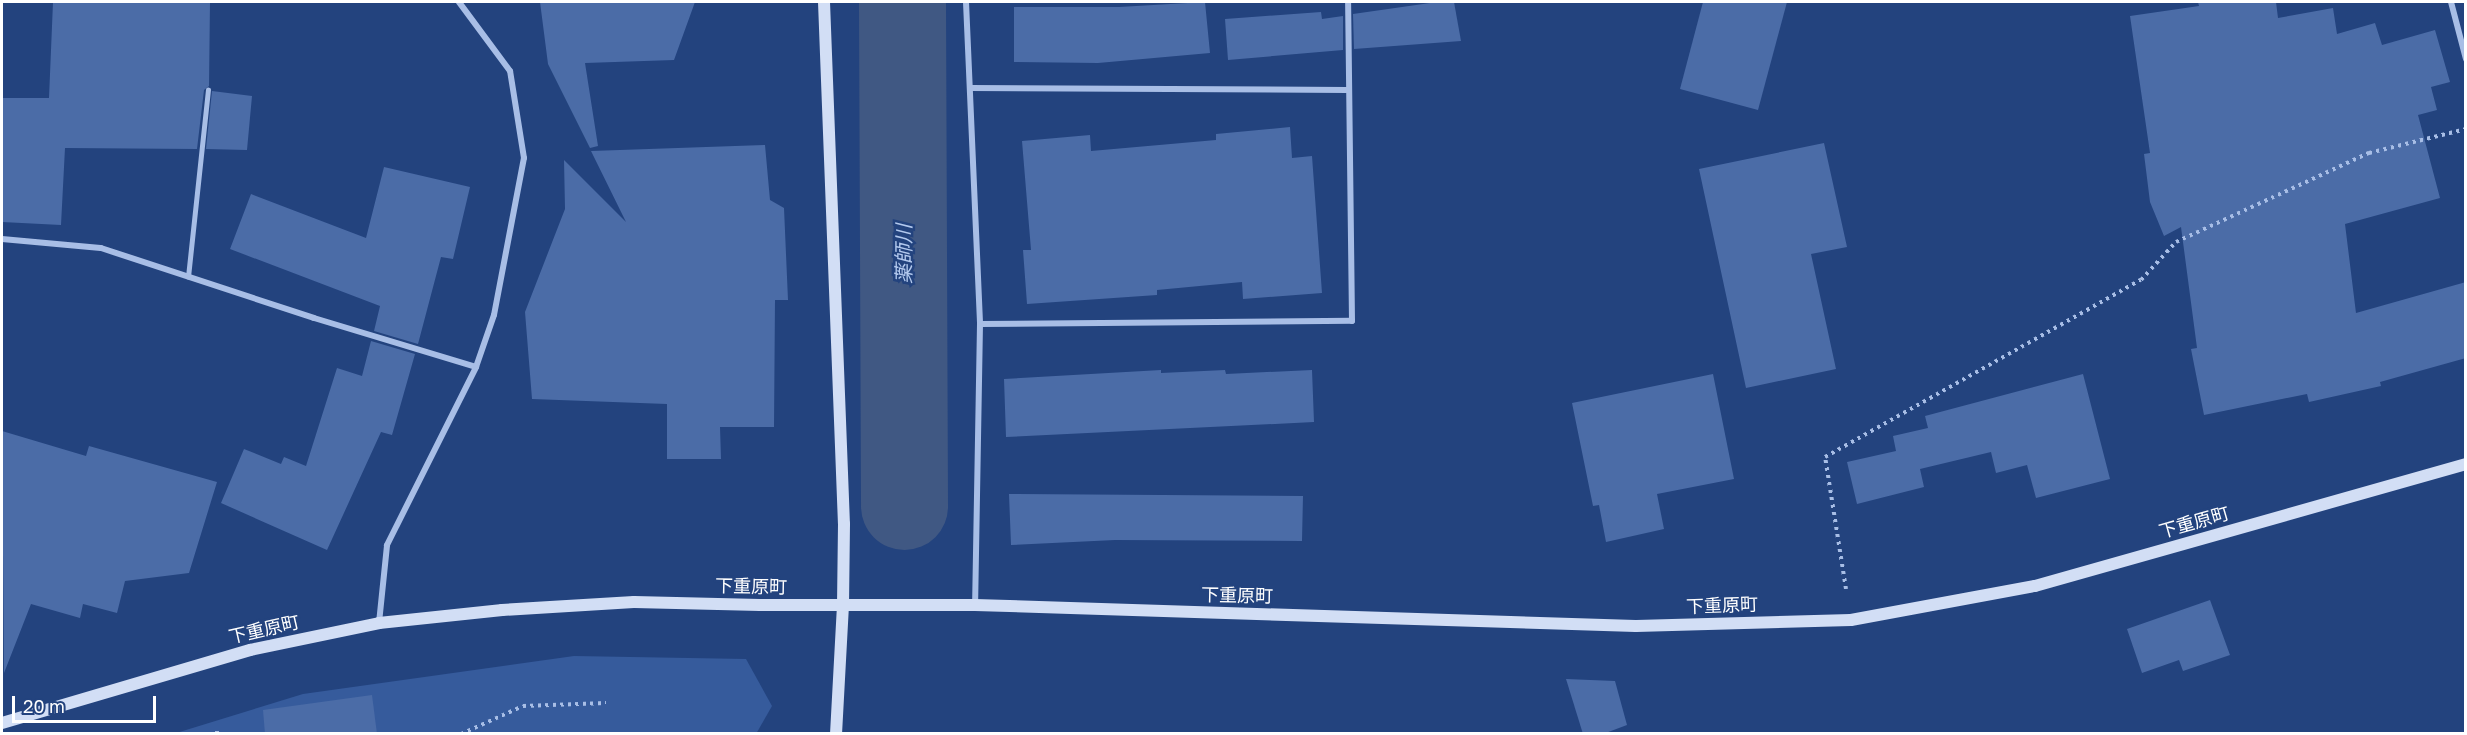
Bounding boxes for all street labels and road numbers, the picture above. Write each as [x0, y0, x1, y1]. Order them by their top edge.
street label: 下重原町 [2156, 502, 2232, 542]
street label: 下重原町 [715, 575, 787, 597]
street label: 下重原町 [1201, 584, 1273, 606]
street label: 下重原町 [1686, 593, 1758, 617]
street label: 下重原町 [226, 610, 302, 648]

